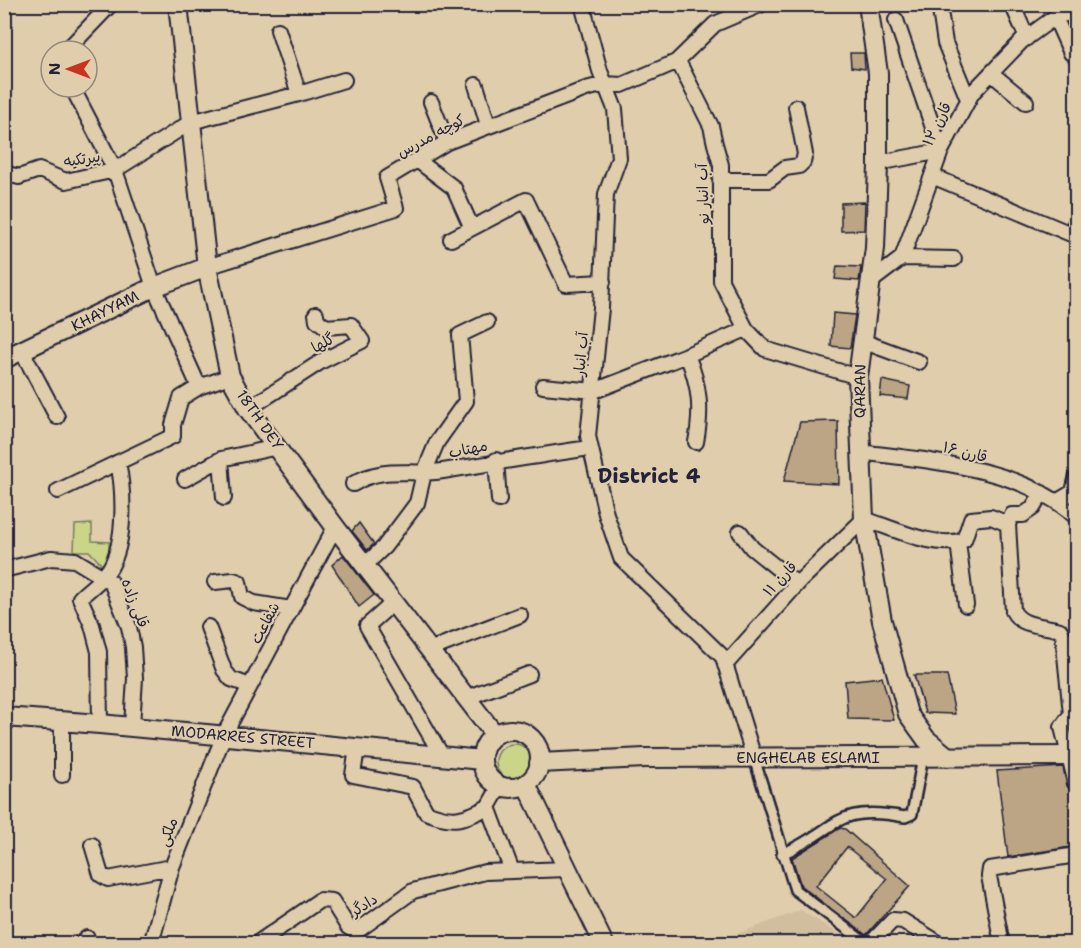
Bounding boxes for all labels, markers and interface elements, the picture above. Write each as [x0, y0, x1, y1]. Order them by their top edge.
north arrow [39, 39, 99, 99]
text: N [44, 63, 65, 75]
street label: قارن ۱۲ [918, 99, 956, 149]
street label: کوچه مدرس [393, 110, 469, 162]
street label: پیرتکیه [62, 146, 102, 172]
street label: آب انبار نو [692, 162, 714, 226]
street label: KHAYYAM [68, 286, 142, 336]
street label: گلها [308, 328, 338, 358]
street label: آب انبار [569, 330, 593, 378]
street label: QARAN [850, 364, 870, 418]
street label: 18TH DEY [232, 386, 288, 454]
street label: مهتاب [447, 435, 489, 463]
street label: قارن ۱۶ [941, 437, 989, 467]
district label: District 4 [598, 462, 701, 490]
street label: قارن ۱۱ [759, 557, 801, 601]
street label: قلی زاده [117, 576, 153, 630]
street label: شفاعت [246, 599, 284, 647]
street label: MODARRES STREET [170, 721, 316, 753]
street label: ENGHELAB ESLAMI [736, 748, 880, 768]
street label: ملکی [153, 815, 183, 849]
street label: دادگر [345, 889, 381, 922]

